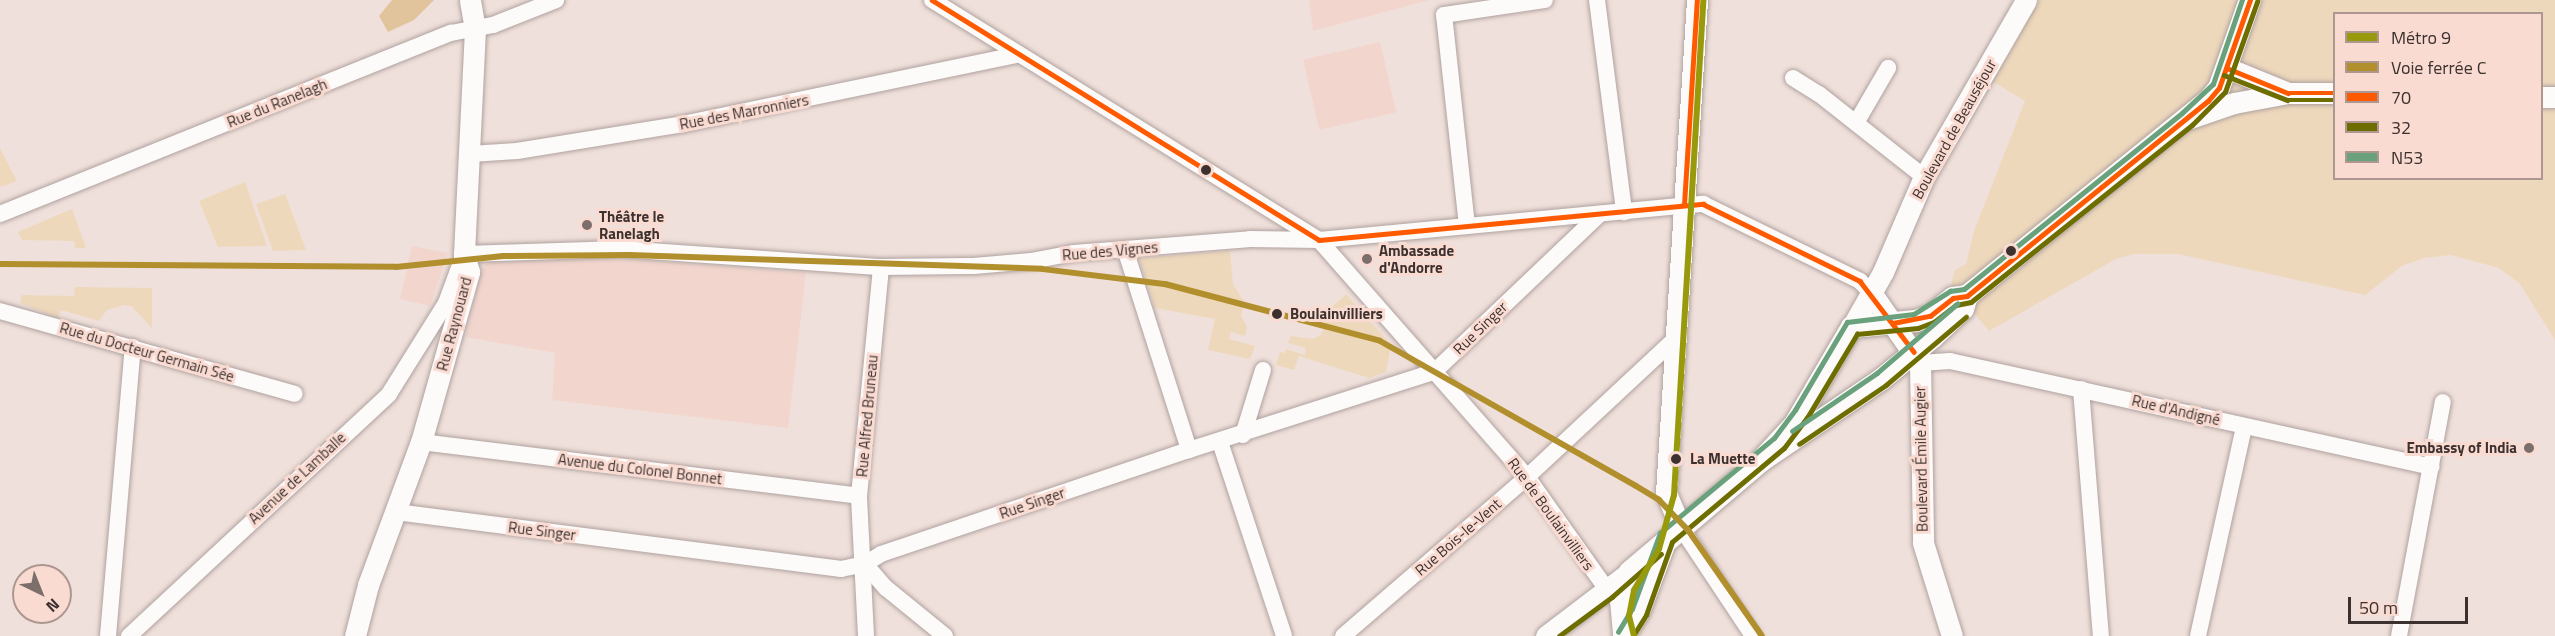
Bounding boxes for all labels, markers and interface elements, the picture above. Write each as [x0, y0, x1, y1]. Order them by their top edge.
legend [2333, 12, 2543, 180]
text: Métro 9 [2391, 24, 2451, 51]
text: Voie ferrée C [2391, 54, 2487, 81]
street label: Boulevard de Beauséjour [1908, 56, 2000, 202]
street label: Rue du Ranelagh [224, 75, 330, 131]
text: 70 [2391, 84, 2411, 111]
street label: Rue des Marronniers [678, 91, 810, 133]
text: 32 [2391, 114, 2411, 141]
text: N53 [2391, 144, 2423, 171]
unlabelled marker [1200, 164, 1212, 176]
place label: Théâtre le Ranelagh [599, 207, 664, 242]
marker: Théâtre le Ranelagh [580, 218, 594, 232]
street label: Rue des Vignes [1061, 238, 1159, 264]
place label: Ambassade d'Andorre [1379, 241, 1454, 276]
unlabelled marker [2005, 245, 2017, 257]
marker: Ambassade d'Andorre [1360, 252, 1374, 266]
street label: Rue Raynouard [433, 275, 475, 373]
street label: Rue Singer [1449, 298, 1511, 358]
marker: Boulainvilliers [1268, 305, 1286, 323]
place label: Boulainvilliers [1290, 305, 1383, 323]
street label: Rue du Docteur Germain Sée [58, 318, 236, 386]
street label: Rue Alfred Bruneau [853, 354, 881, 478]
street label: Boulevard Émile Augier [1911, 386, 1931, 532]
street label: Rue d'Andigné [2130, 391, 2222, 429]
street label: Avenue de Lamballe [245, 428, 349, 528]
place label: Embassy of India [2406, 439, 2517, 457]
marker: Embassy of India [2522, 441, 2536, 455]
street label: Avenue du Colonel Bonnet [557, 450, 723, 488]
marker: La Muette [1667, 450, 1685, 468]
place label: La Muette [1690, 450, 1755, 468]
street label: Rue de Boulainvilliers [1504, 454, 1598, 574]
street label: Rue Singer [997, 483, 1067, 523]
street label: Rue Bois-le-Vent [1411, 495, 1505, 579]
street label: Rue Singer [507, 518, 577, 544]
north arrow [12, 564, 72, 624]
scale bar [2351, 585, 2471, 623]
text: N [41, 593, 65, 618]
text: 50 m [2359, 594, 2398, 621]

